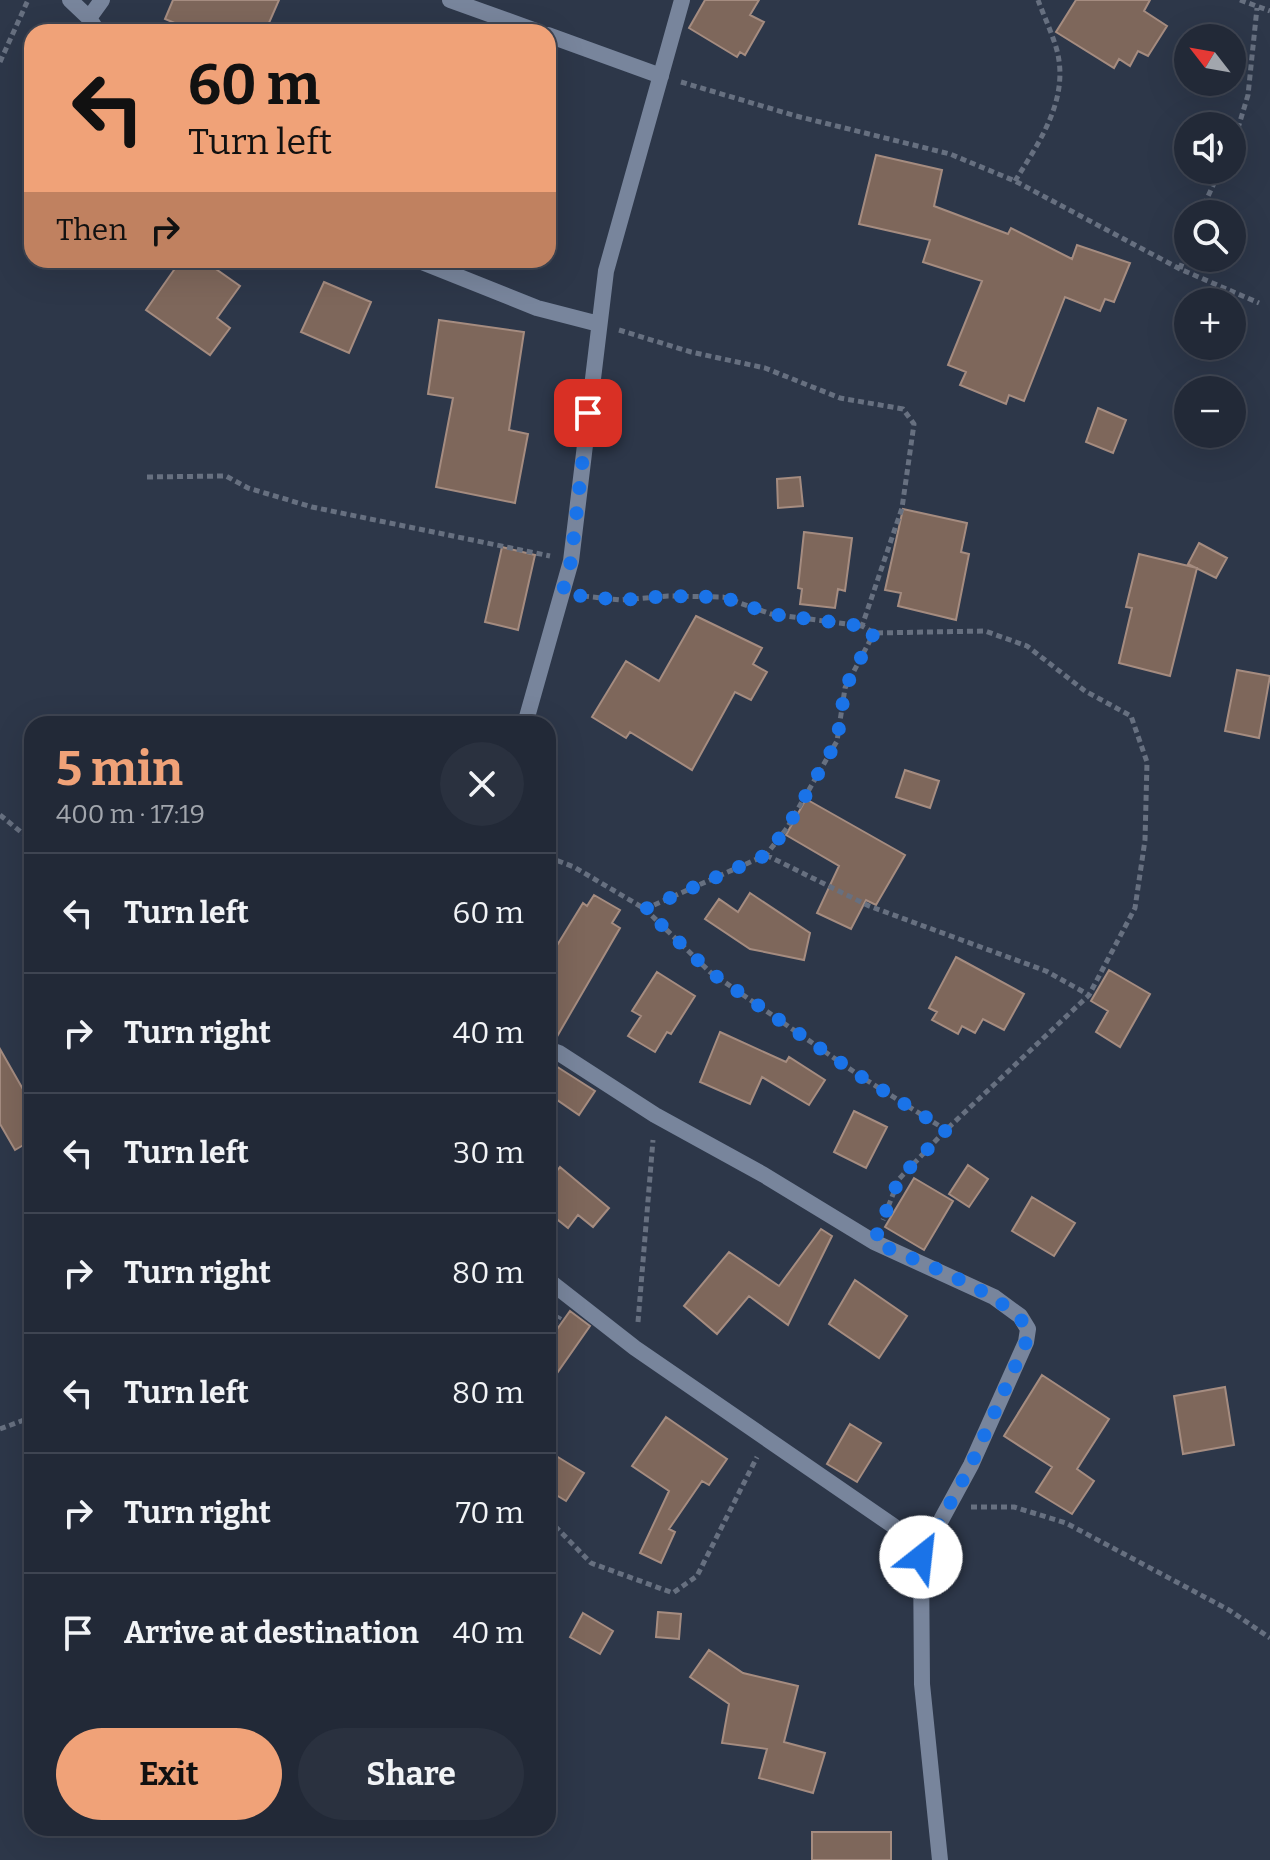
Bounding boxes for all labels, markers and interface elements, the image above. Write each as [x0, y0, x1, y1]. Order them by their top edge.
north arrow [1174, 24, 1246, 96]
map controls [1174, 24, 1246, 448]
text: 60 m [188, 52, 320, 119]
icon: left [56, 56, 160, 160]
button: sound [1174, 112, 1246, 184]
text: Turn left [188, 120, 332, 164]
button: search [1174, 200, 1246, 272]
icon: right [143, 208, 187, 252]
text: Then [56, 212, 127, 248]
button: + [1174, 288, 1246, 360]
button: − [1174, 376, 1246, 448]
pin [554, 379, 622, 447]
icon: arrive [566, 391, 610, 435]
text: 5 min [56, 740, 183, 798]
button: close [440, 742, 524, 826]
text: 400 m · 17:19 [56, 799, 205, 830]
icon: left [56, 891, 100, 935]
text: Turn left [124, 895, 249, 931]
text: 60 m [453, 895, 524, 931]
icon: right [56, 1011, 100, 1055]
text: Turn right [124, 1015, 271, 1051]
text: 40 m [453, 1015, 524, 1051]
icon: left [56, 1131, 100, 1175]
text: Turn left [124, 1135, 249, 1171]
text: 30 m [453, 1135, 524, 1171]
icon: right [56, 1251, 100, 1295]
text: Turn right [124, 1255, 271, 1291]
text: 80 m [452, 1255, 524, 1291]
icon: left [56, 1371, 100, 1415]
text: Turn left [124, 1375, 249, 1411]
text: 80 m [452, 1375, 524, 1411]
icon: right [56, 1491, 100, 1535]
text: Turn right [124, 1495, 271, 1531]
text: 70 m [456, 1495, 524, 1531]
position arrow [879, 1515, 963, 1599]
icon: arrive [56, 1611, 100, 1655]
text: Arrive at destination [124, 1615, 419, 1651]
text: 40 m [453, 1615, 524, 1651]
button: Exit [56, 1728, 282, 1820]
button: Share [298, 1728, 524, 1820]

